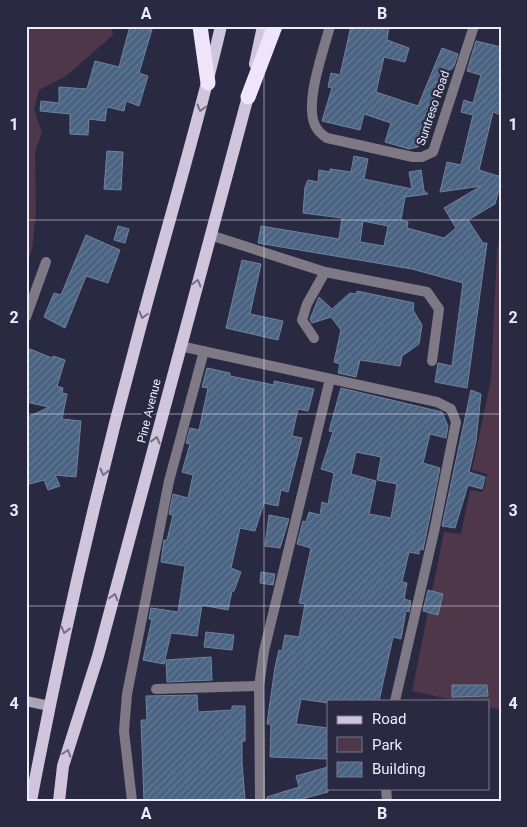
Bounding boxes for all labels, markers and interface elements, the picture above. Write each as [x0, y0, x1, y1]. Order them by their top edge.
text: A [141, 4, 152, 23]
text: B [377, 4, 387, 23]
street label: Suntreso Road [414, 69, 452, 147]
one-way arrow [196, 103, 206, 111]
text: 1 [9, 115, 19, 134]
text: 1 [508, 115, 518, 134]
one-way arrow [192, 280, 202, 288]
text: 2 [9, 308, 19, 327]
text: 2 [508, 308, 518, 327]
one-way arrow [139, 310, 149, 318]
street label: Pine Avenue [134, 377, 164, 445]
one-way arrow [150, 436, 161, 445]
one-way arrow [99, 468, 110, 477]
text: 3 [9, 501, 19, 520]
text: 3 [508, 501, 518, 520]
one-way arrow [108, 593, 119, 602]
one-way arrow [60, 626, 71, 635]
text: 4 [9, 694, 19, 713]
text: 4 [508, 694, 518, 713]
legend [327, 700, 490, 790]
text: Road [372, 710, 406, 728]
text: Park [372, 736, 403, 754]
one-way arrow [62, 749, 72, 758]
text: Building [372, 760, 426, 778]
text: A [141, 804, 152, 823]
text: B [377, 804, 387, 823]

